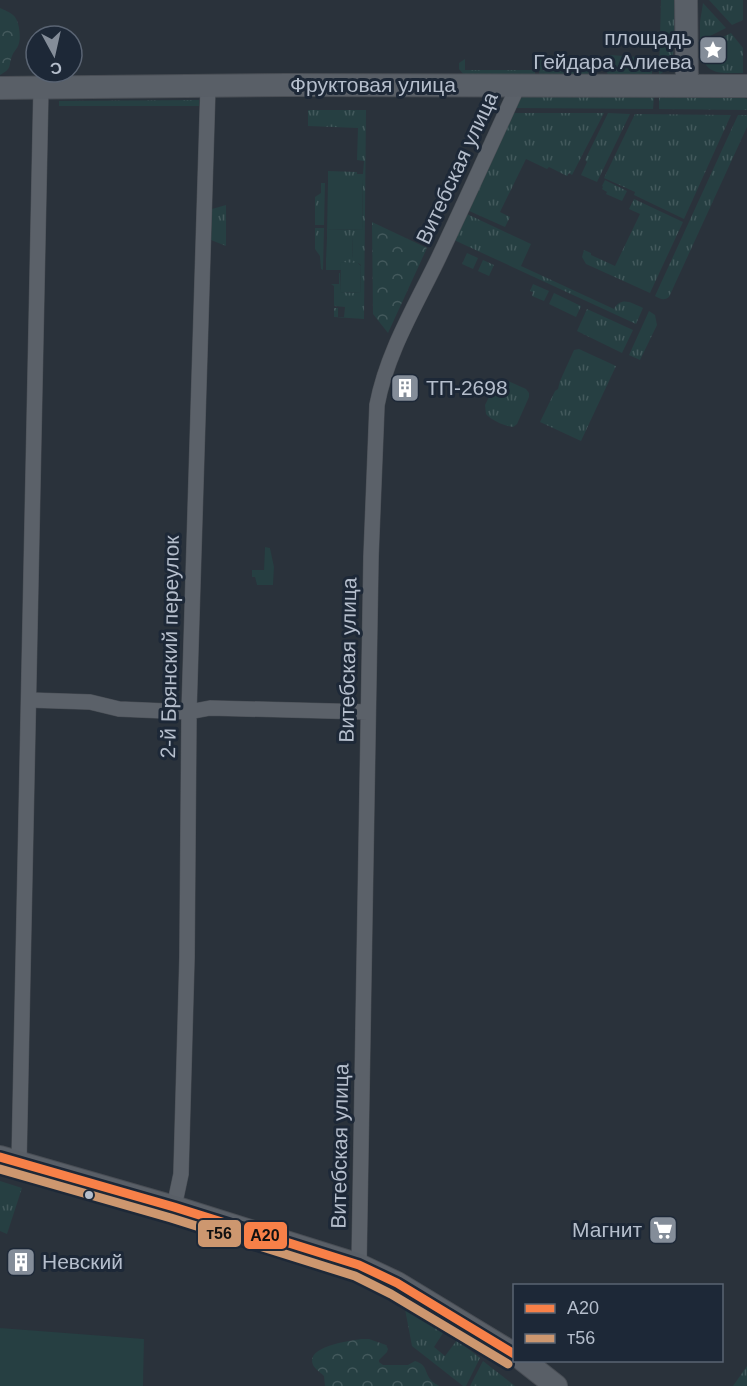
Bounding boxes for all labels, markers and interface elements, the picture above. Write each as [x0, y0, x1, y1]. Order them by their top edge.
north arrow [24, 24, 84, 84]
place label: площадь Гейдара Алиева [533, 26, 692, 73]
place icon: площадь Гейдара Алиева [697, 34, 729, 66]
text: С [49, 59, 63, 78]
street label: Фруктовая улица [290, 73, 456, 96]
street label: Витебская улица [411, 88, 502, 247]
building icon: ТП-2698 [389, 372, 421, 404]
place label: ТП-2698 [426, 376, 508, 399]
street label: 2-й Брянский переулок [156, 535, 183, 759]
street label: Витебская улица [335, 577, 360, 743]
street label: Витебская улица [327, 1063, 352, 1229]
unlabelled marker [83, 1189, 95, 1201]
supermarket icon: Магнит [647, 1214, 679, 1246]
place label: Магнит [572, 1218, 642, 1241]
line badge: т56 [197, 1219, 242, 1248]
line badge: А20 [243, 1221, 288, 1250]
text: т56 [206, 1225, 232, 1242]
text: А20 [250, 1227, 280, 1244]
building icon: Невский [5, 1246, 37, 1278]
place label: Невский [42, 1250, 123, 1273]
legend [513, 1284, 723, 1362]
text: А20 [567, 1298, 599, 1318]
text: т56 [567, 1328, 595, 1348]

